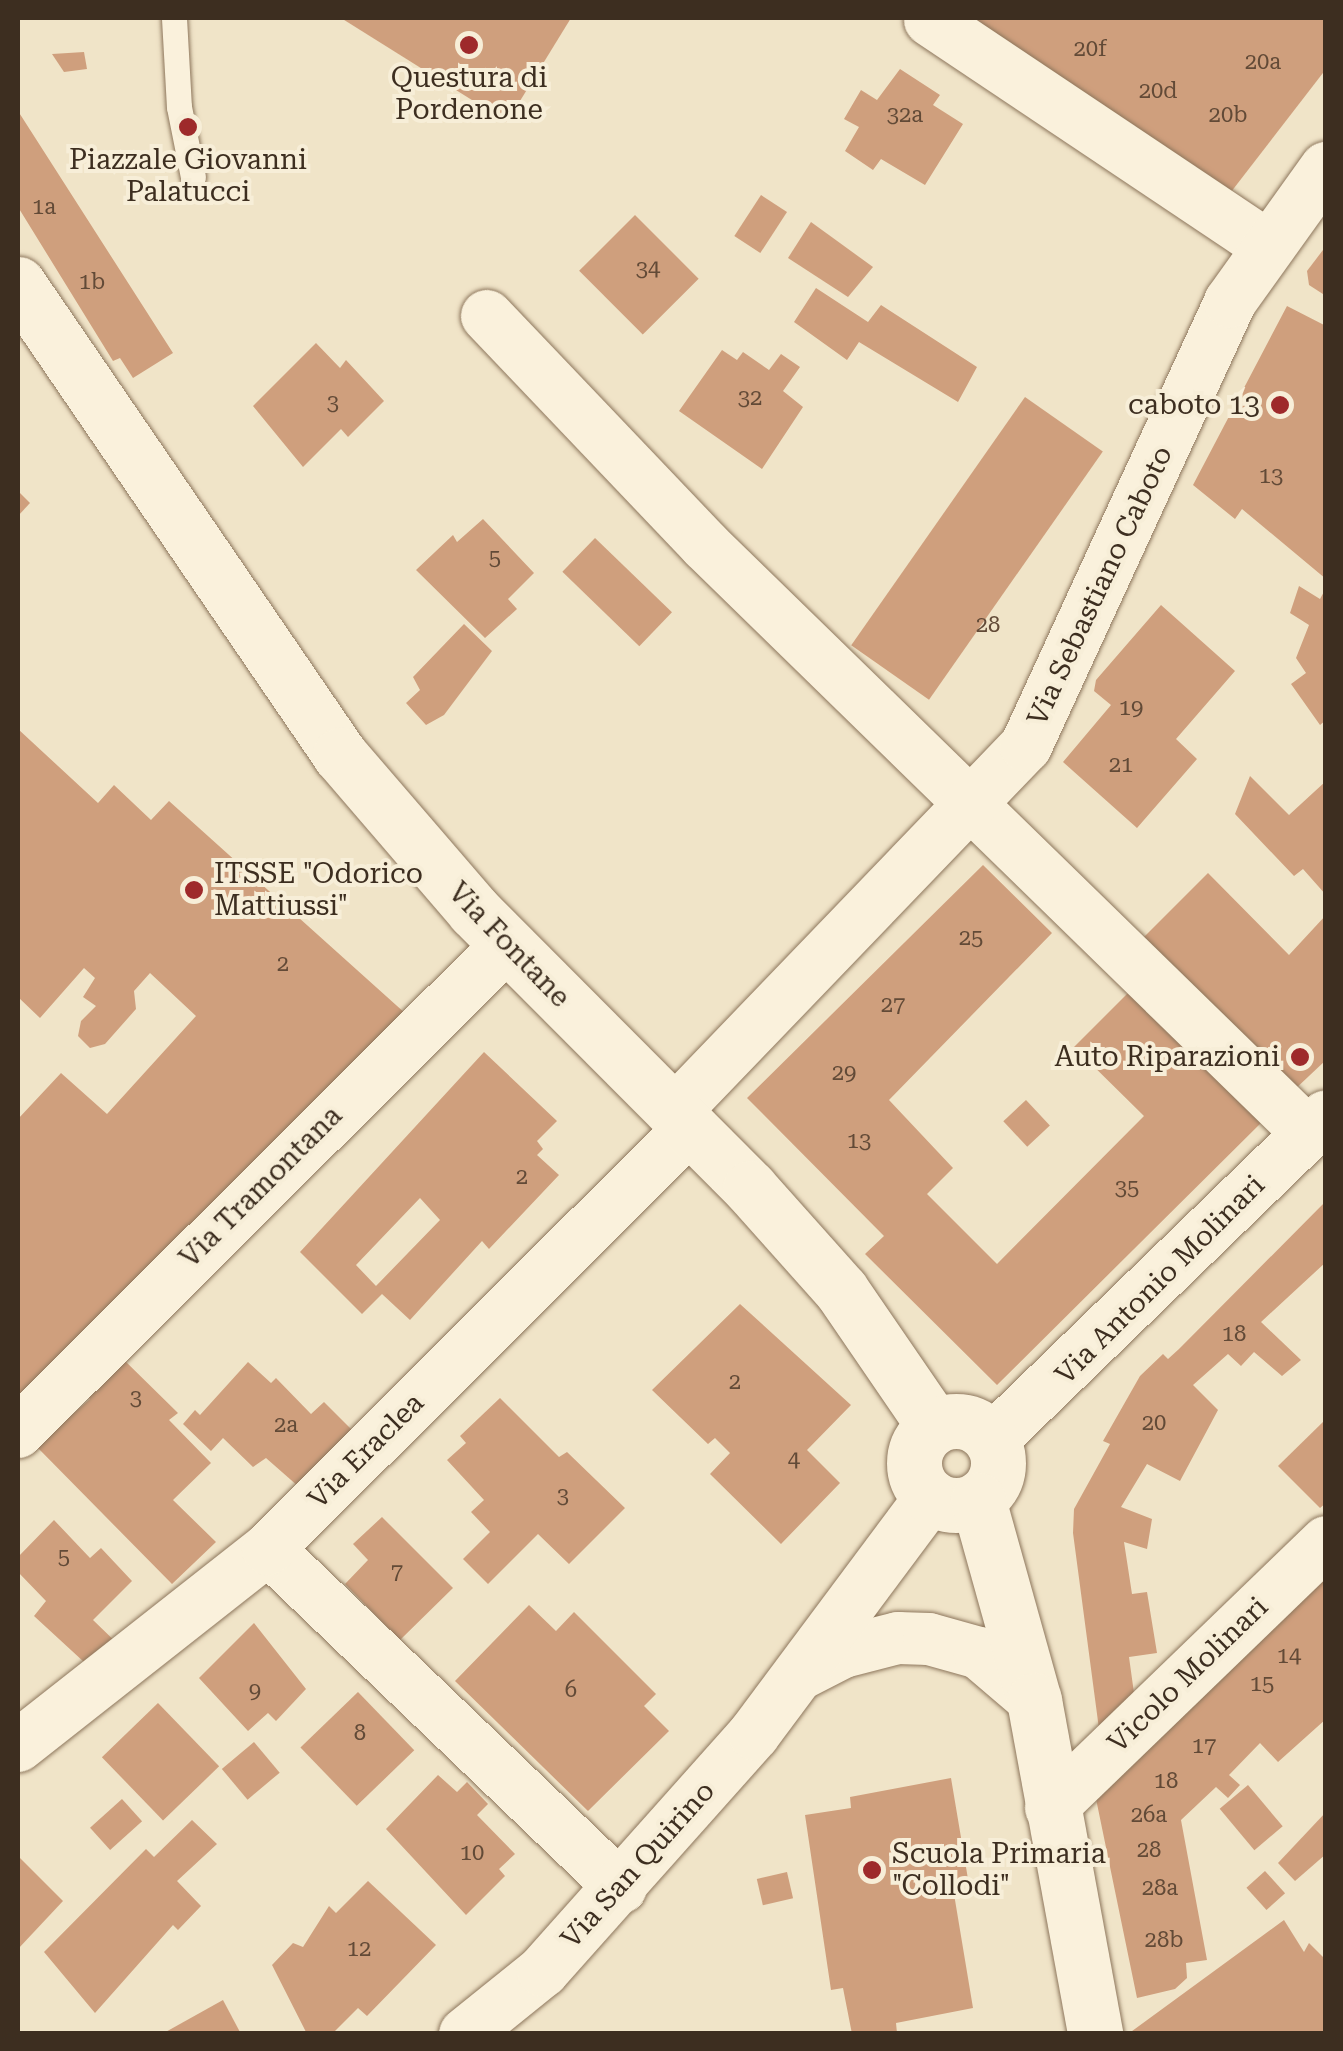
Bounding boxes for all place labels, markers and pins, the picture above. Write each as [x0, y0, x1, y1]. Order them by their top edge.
marker: Questura di Pordenone [458, 34, 480, 56]
place label: Questura di Pordenone [391, 61, 547, 127]
marker: Piazzale Giovanni Palatucci [177, 116, 199, 138]
place label: Piazzale Giovanni Palatucci [69, 143, 307, 209]
place label: caboto 13 [1128, 388, 1260, 422]
marker: caboto 13 [1269, 394, 1291, 416]
place label: ITSSE "Odorico Mattiussi" [214, 857, 423, 923]
marker: ITSSE "Odorico Mattiussi" [183, 879, 205, 901]
place label: Auto Riparazioni [1055, 1040, 1280, 1074]
marker: Auto Riparazioni [1289, 1046, 1311, 1068]
place label: Scuola Primaria "Collodi" [892, 1837, 1106, 1903]
marker: Scuola Primaria "Collodi" [861, 1859, 883, 1881]

